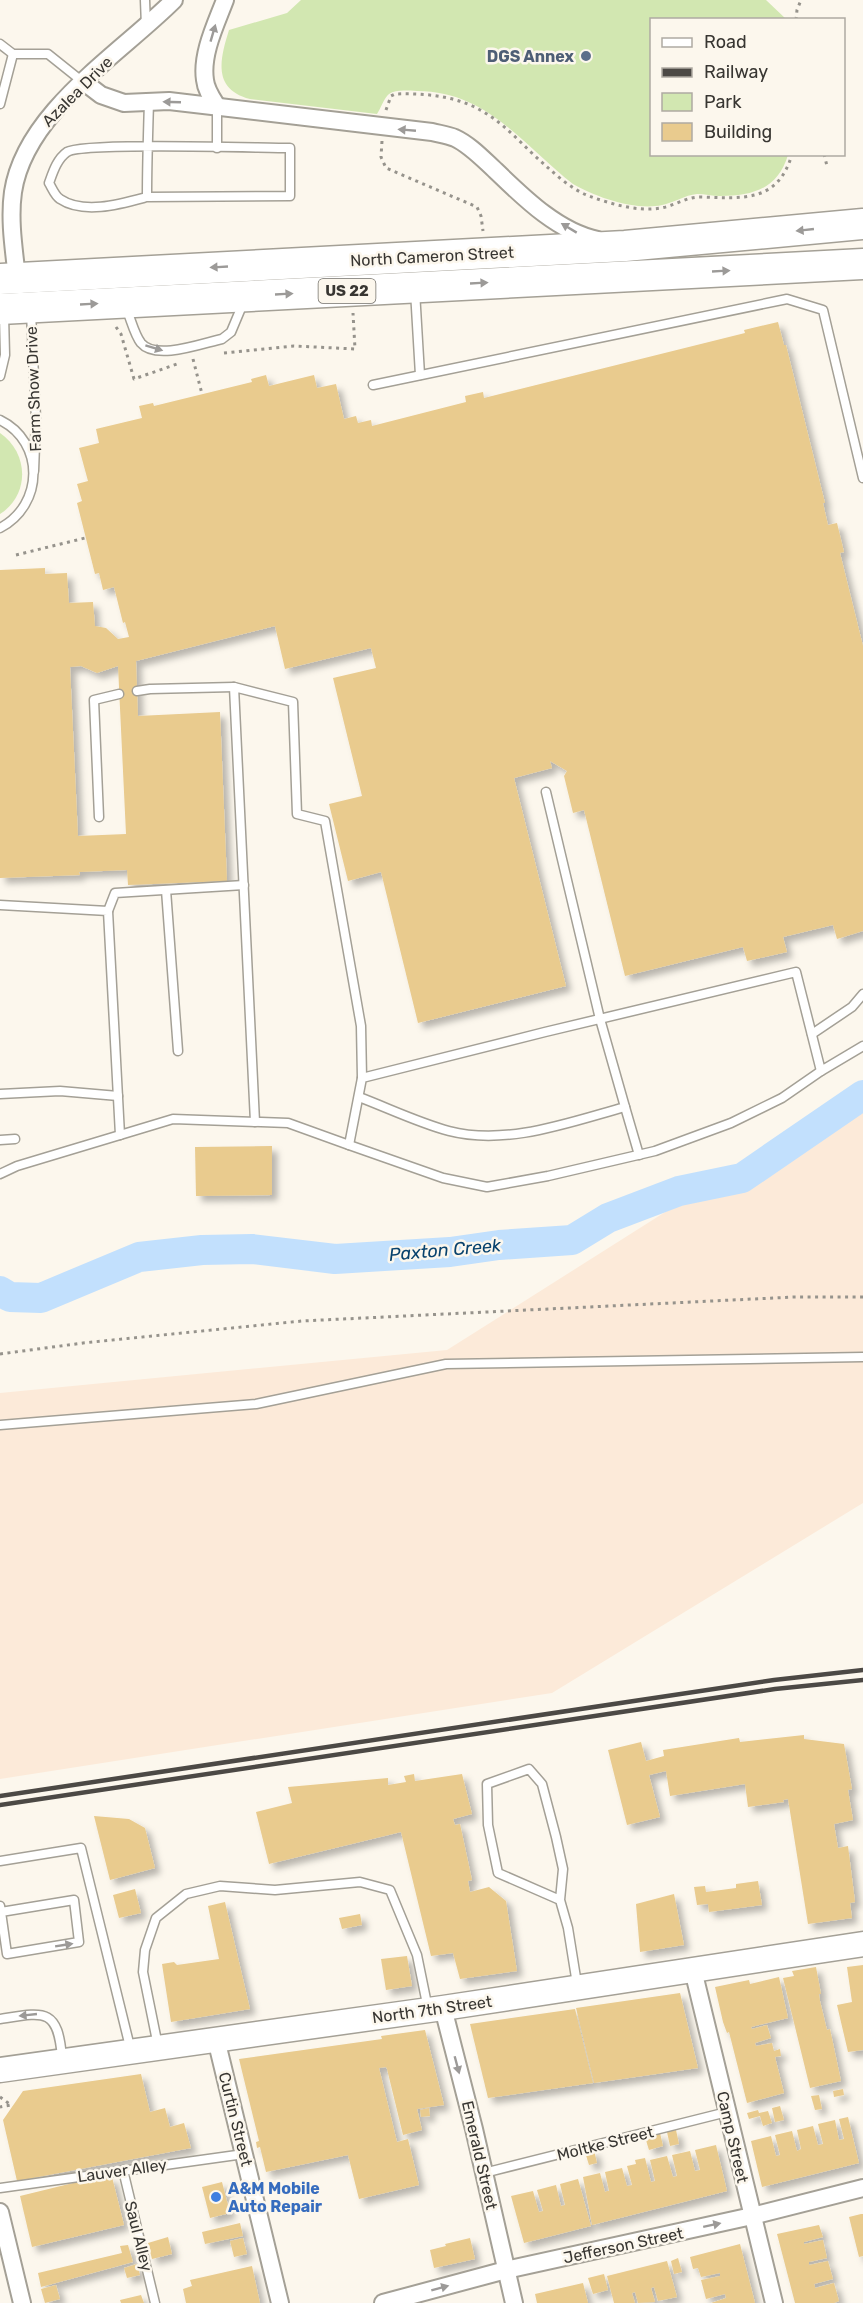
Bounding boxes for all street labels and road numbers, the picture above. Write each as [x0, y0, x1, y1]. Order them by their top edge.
street label: Azalea Drive [38, 52, 117, 131]
street label: North Cameron Street [350, 243, 514, 270]
road number: US 22 [318, 279, 376, 303]
street label: Farm Show Drive [22, 326, 45, 452]
street label: North 7th Street [371, 1992, 493, 2027]
street label: Curtin Street [215, 2070, 256, 2168]
street label: Camp Street [713, 2089, 752, 2185]
street label: Emerald Street [458, 2099, 501, 2211]
street label: Moltke Street [555, 2122, 655, 2165]
street label: Lauver Alley [76, 2155, 168, 2186]
street label: Saul Alley [121, 2199, 156, 2273]
street label: Jefferson Street [561, 2223, 685, 2267]

